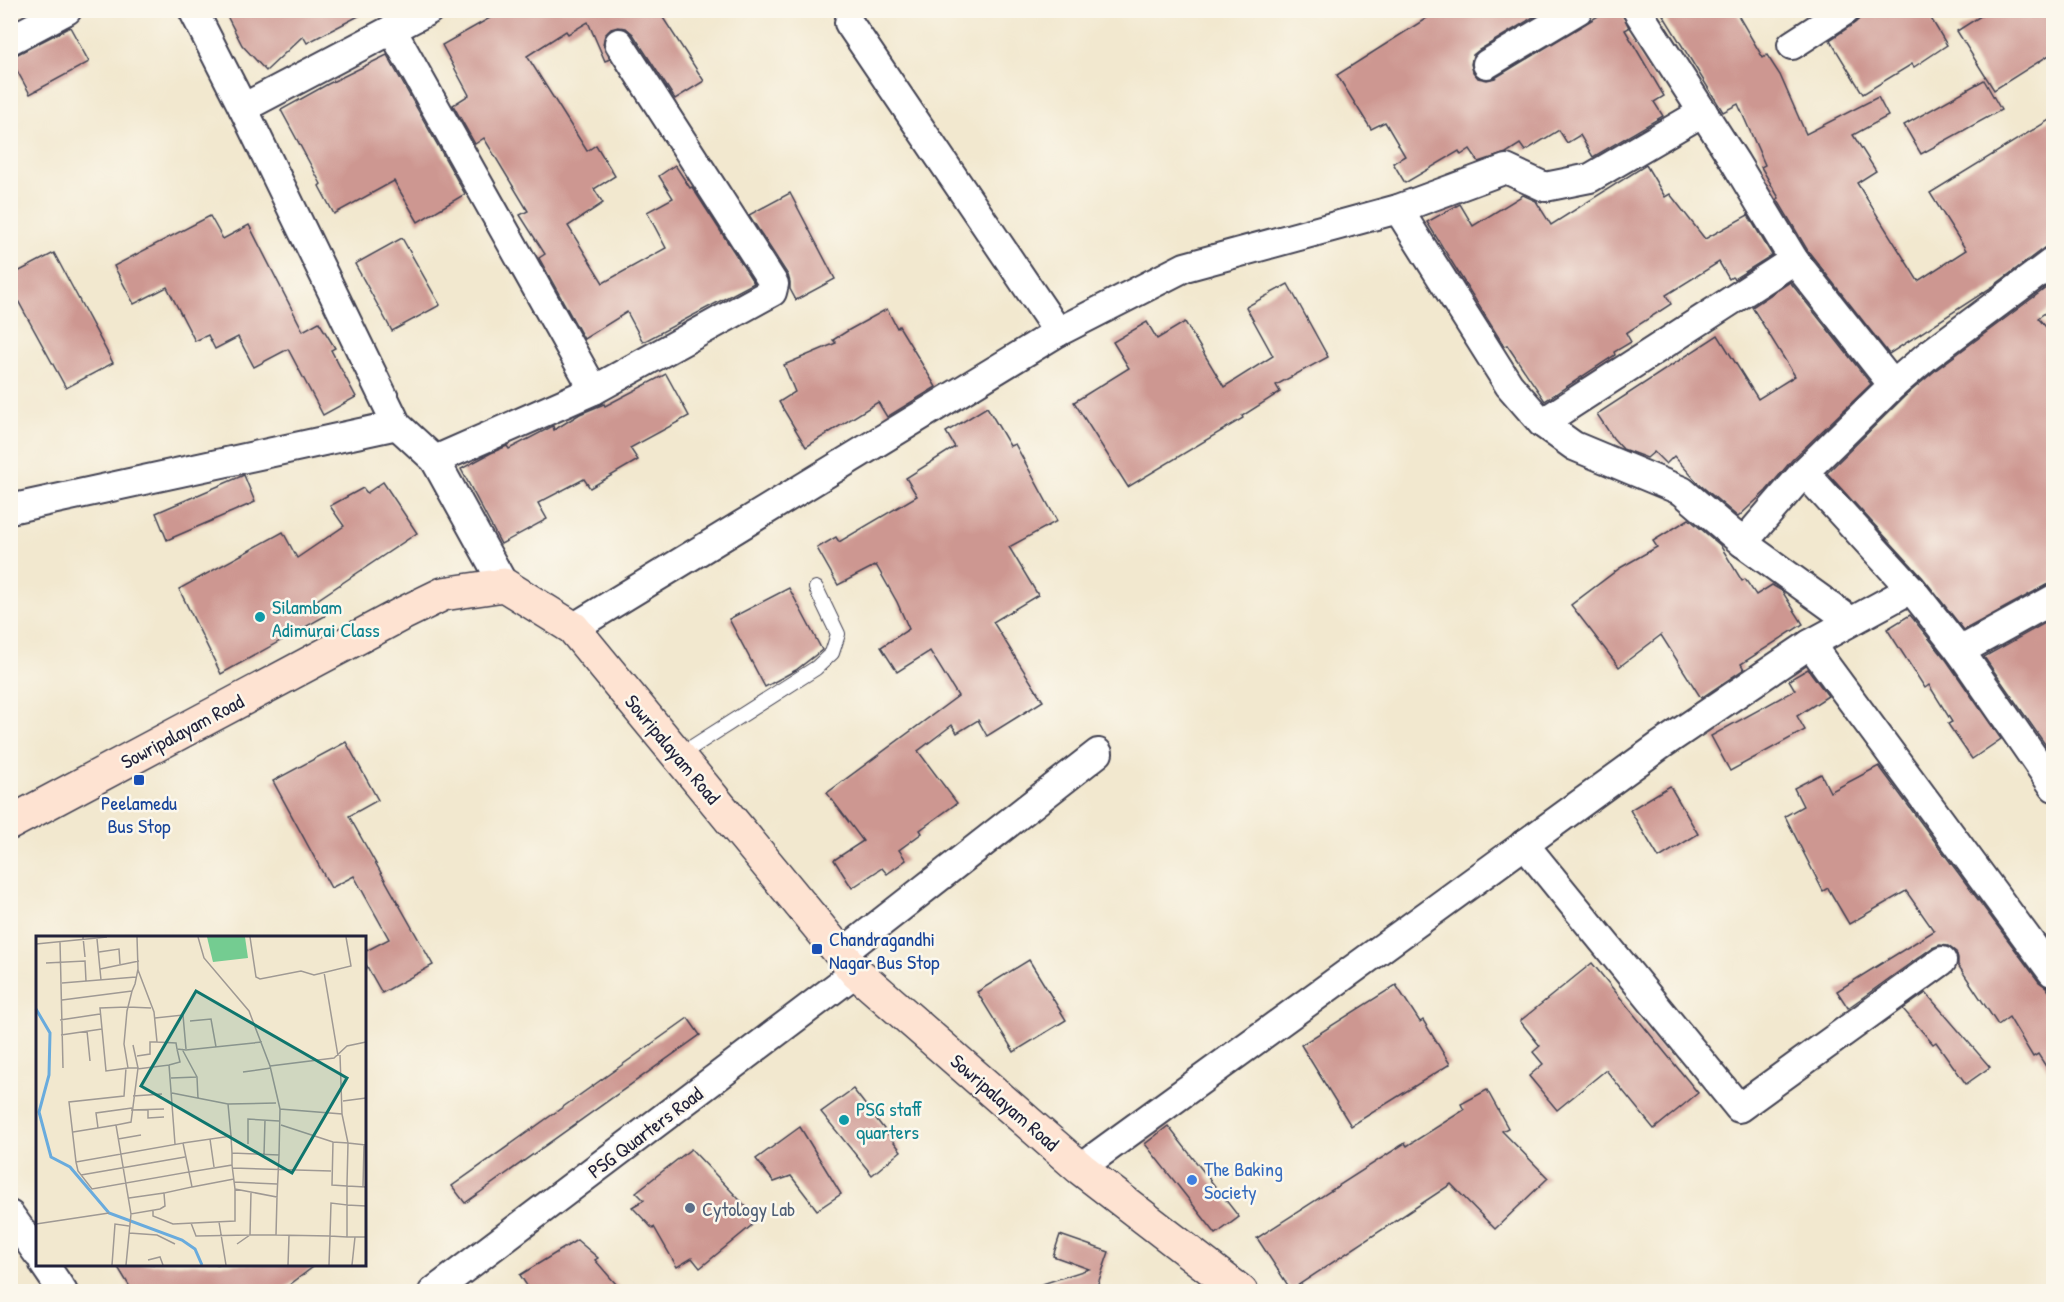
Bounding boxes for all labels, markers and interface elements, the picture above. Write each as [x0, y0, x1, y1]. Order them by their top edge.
place label: Silambam Adimurai Class [272, 593, 380, 643]
marker: Silambam Adimurai Class [253, 610, 267, 624]
street label: Sowripalayam Road [116, 687, 248, 775]
street label: Sowripalayam Road [619, 688, 727, 810]
marker: Peelamedu Bus Stop [132, 773, 146, 787]
place label: Peelamedu Bus Stop [101, 789, 177, 839]
place label: Chandragandhi Nagar Bus Stop [829, 925, 940, 975]
inset map [36, 936, 366, 1266]
marker: Chandragandhi Nagar Bus Stop [810, 942, 824, 956]
street label: Sowripalayam Road [945, 1047, 1065, 1157]
street label: PSG Quarters Road [582, 1080, 708, 1184]
place label: PSG staff quarters [856, 1095, 922, 1145]
marker: PSG staff quarters [837, 1113, 851, 1127]
place label: The Baking Society [1204, 1155, 1283, 1205]
marker: The Baking Society [1185, 1173, 1199, 1187]
place label: Cytology Lab [702, 1195, 795, 1222]
marker: Cytology Lab [683, 1201, 697, 1215]

